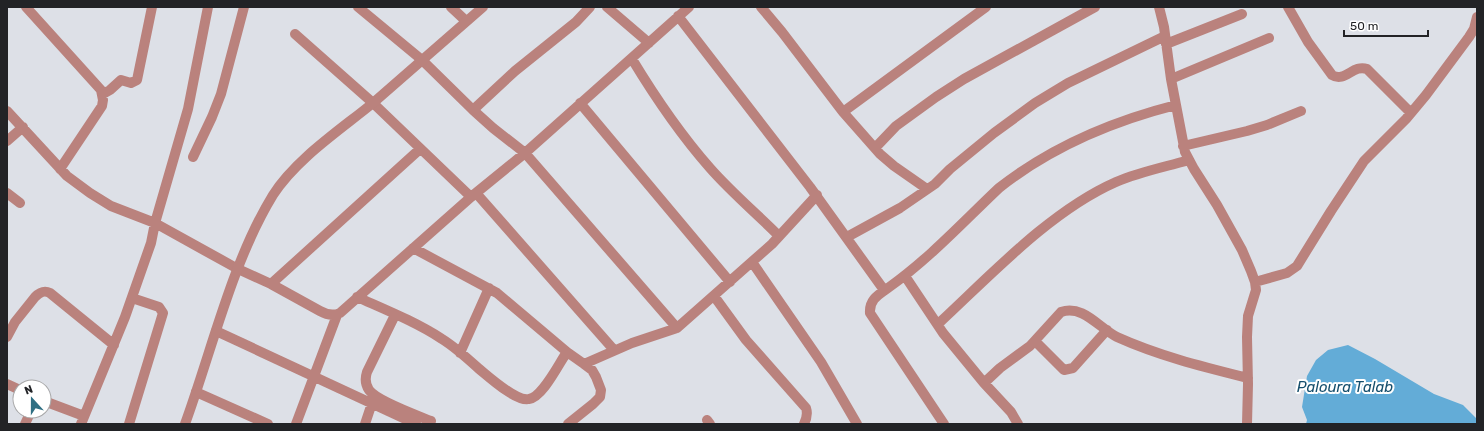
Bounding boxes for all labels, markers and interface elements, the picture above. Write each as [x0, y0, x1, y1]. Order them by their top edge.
scale bar [1344, 12, 1428, 38]
text: 50 m [1350, 19, 1378, 33]
water label: Paloura Talab [1297, 378, 1393, 396]
north arrow [12, 379, 52, 419]
text: N [23, 383, 35, 398]

